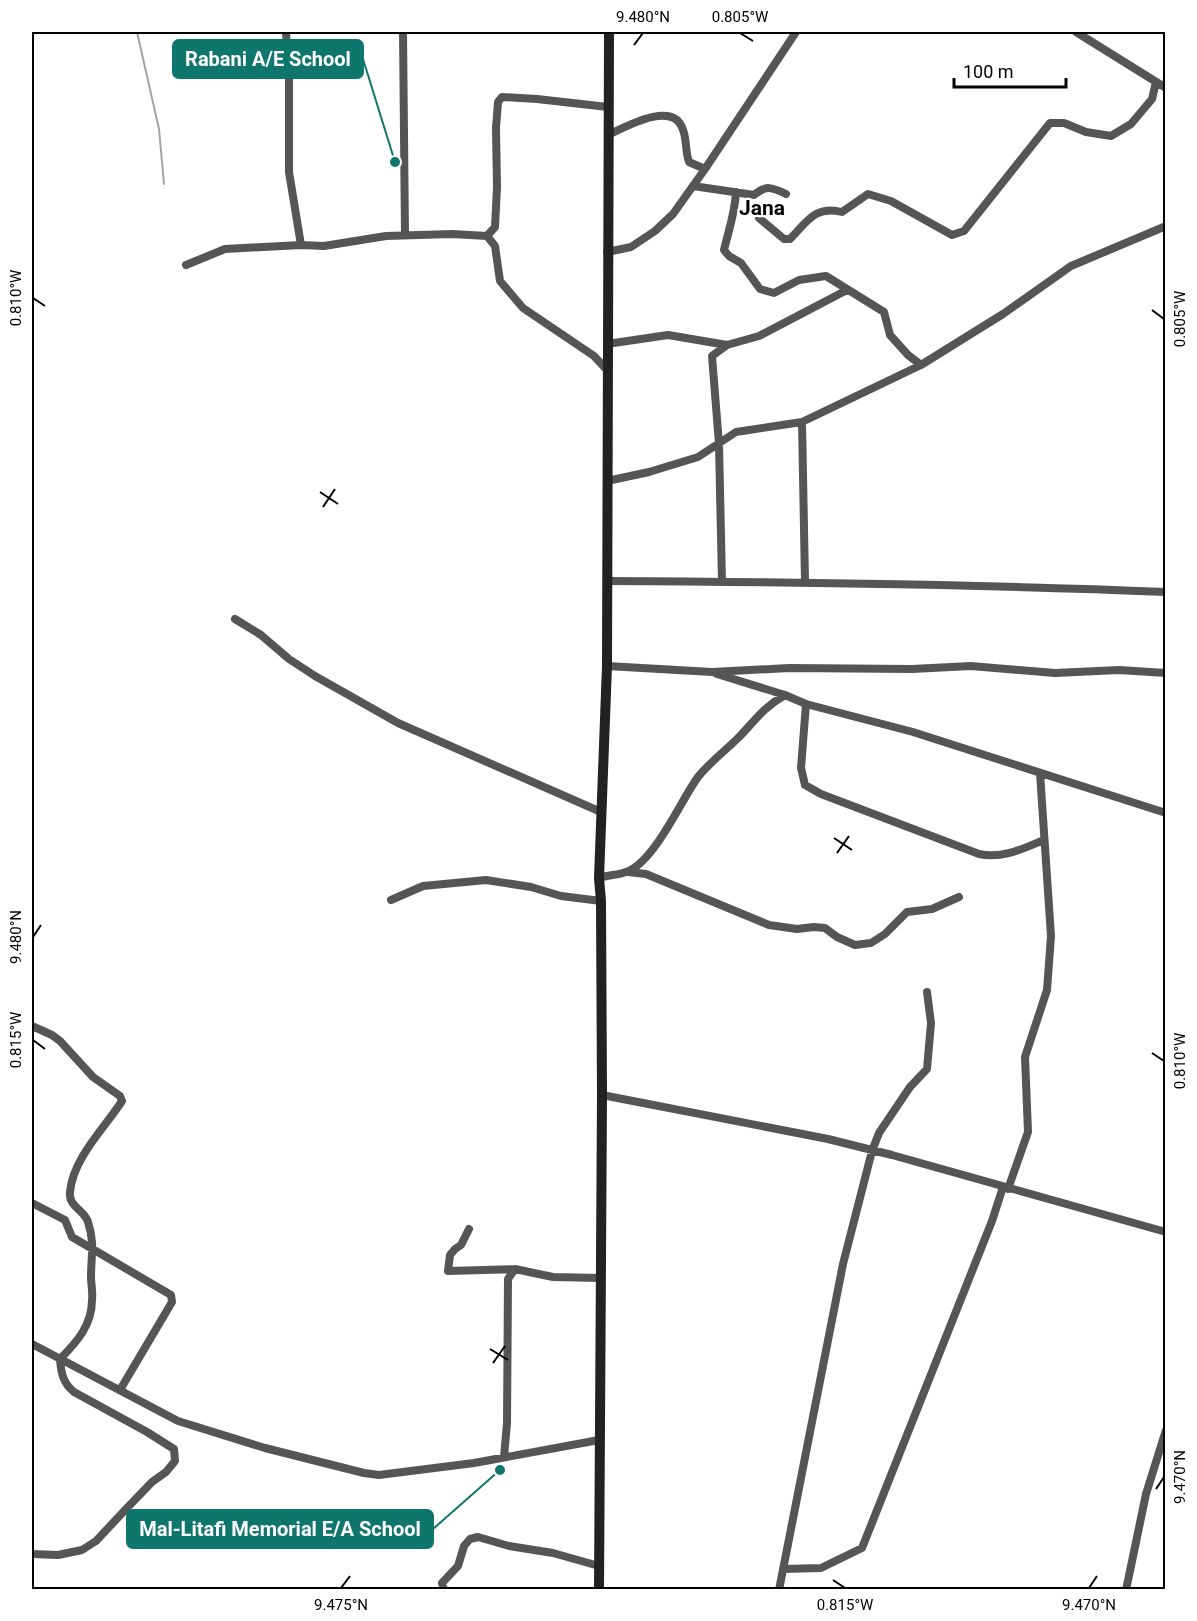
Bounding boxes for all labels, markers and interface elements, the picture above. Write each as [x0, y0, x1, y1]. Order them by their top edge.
text: 9.480°N [616, 8, 670, 26]
text: 0.805°W [712, 8, 768, 26]
callout: Rabani A/E School [173, 40, 363, 78]
text: Rabani A/E School [185, 47, 351, 71]
scale bar [954, 51, 1066, 89]
text: 100 m [963, 61, 1014, 82]
district label: Jana [739, 196, 785, 220]
text: 0.810°W [7, 270, 25, 326]
text: 0.805°W [1171, 291, 1189, 347]
text: 9.480°N [7, 910, 25, 964]
text: 0.815°W [7, 1012, 25, 1068]
text: 0.810°W [1171, 1033, 1189, 1089]
text: 9.470°N [1171, 1450, 1189, 1504]
callout: Mal-Litafi Memorial E/A School [127, 1510, 433, 1548]
text: Mal-Litafi Memorial E/A School [139, 1517, 421, 1541]
text: 9.475°N [314, 1596, 368, 1614]
text: 0.815°W [817, 1596, 873, 1614]
text: 9.470°N [1062, 1596, 1116, 1614]

